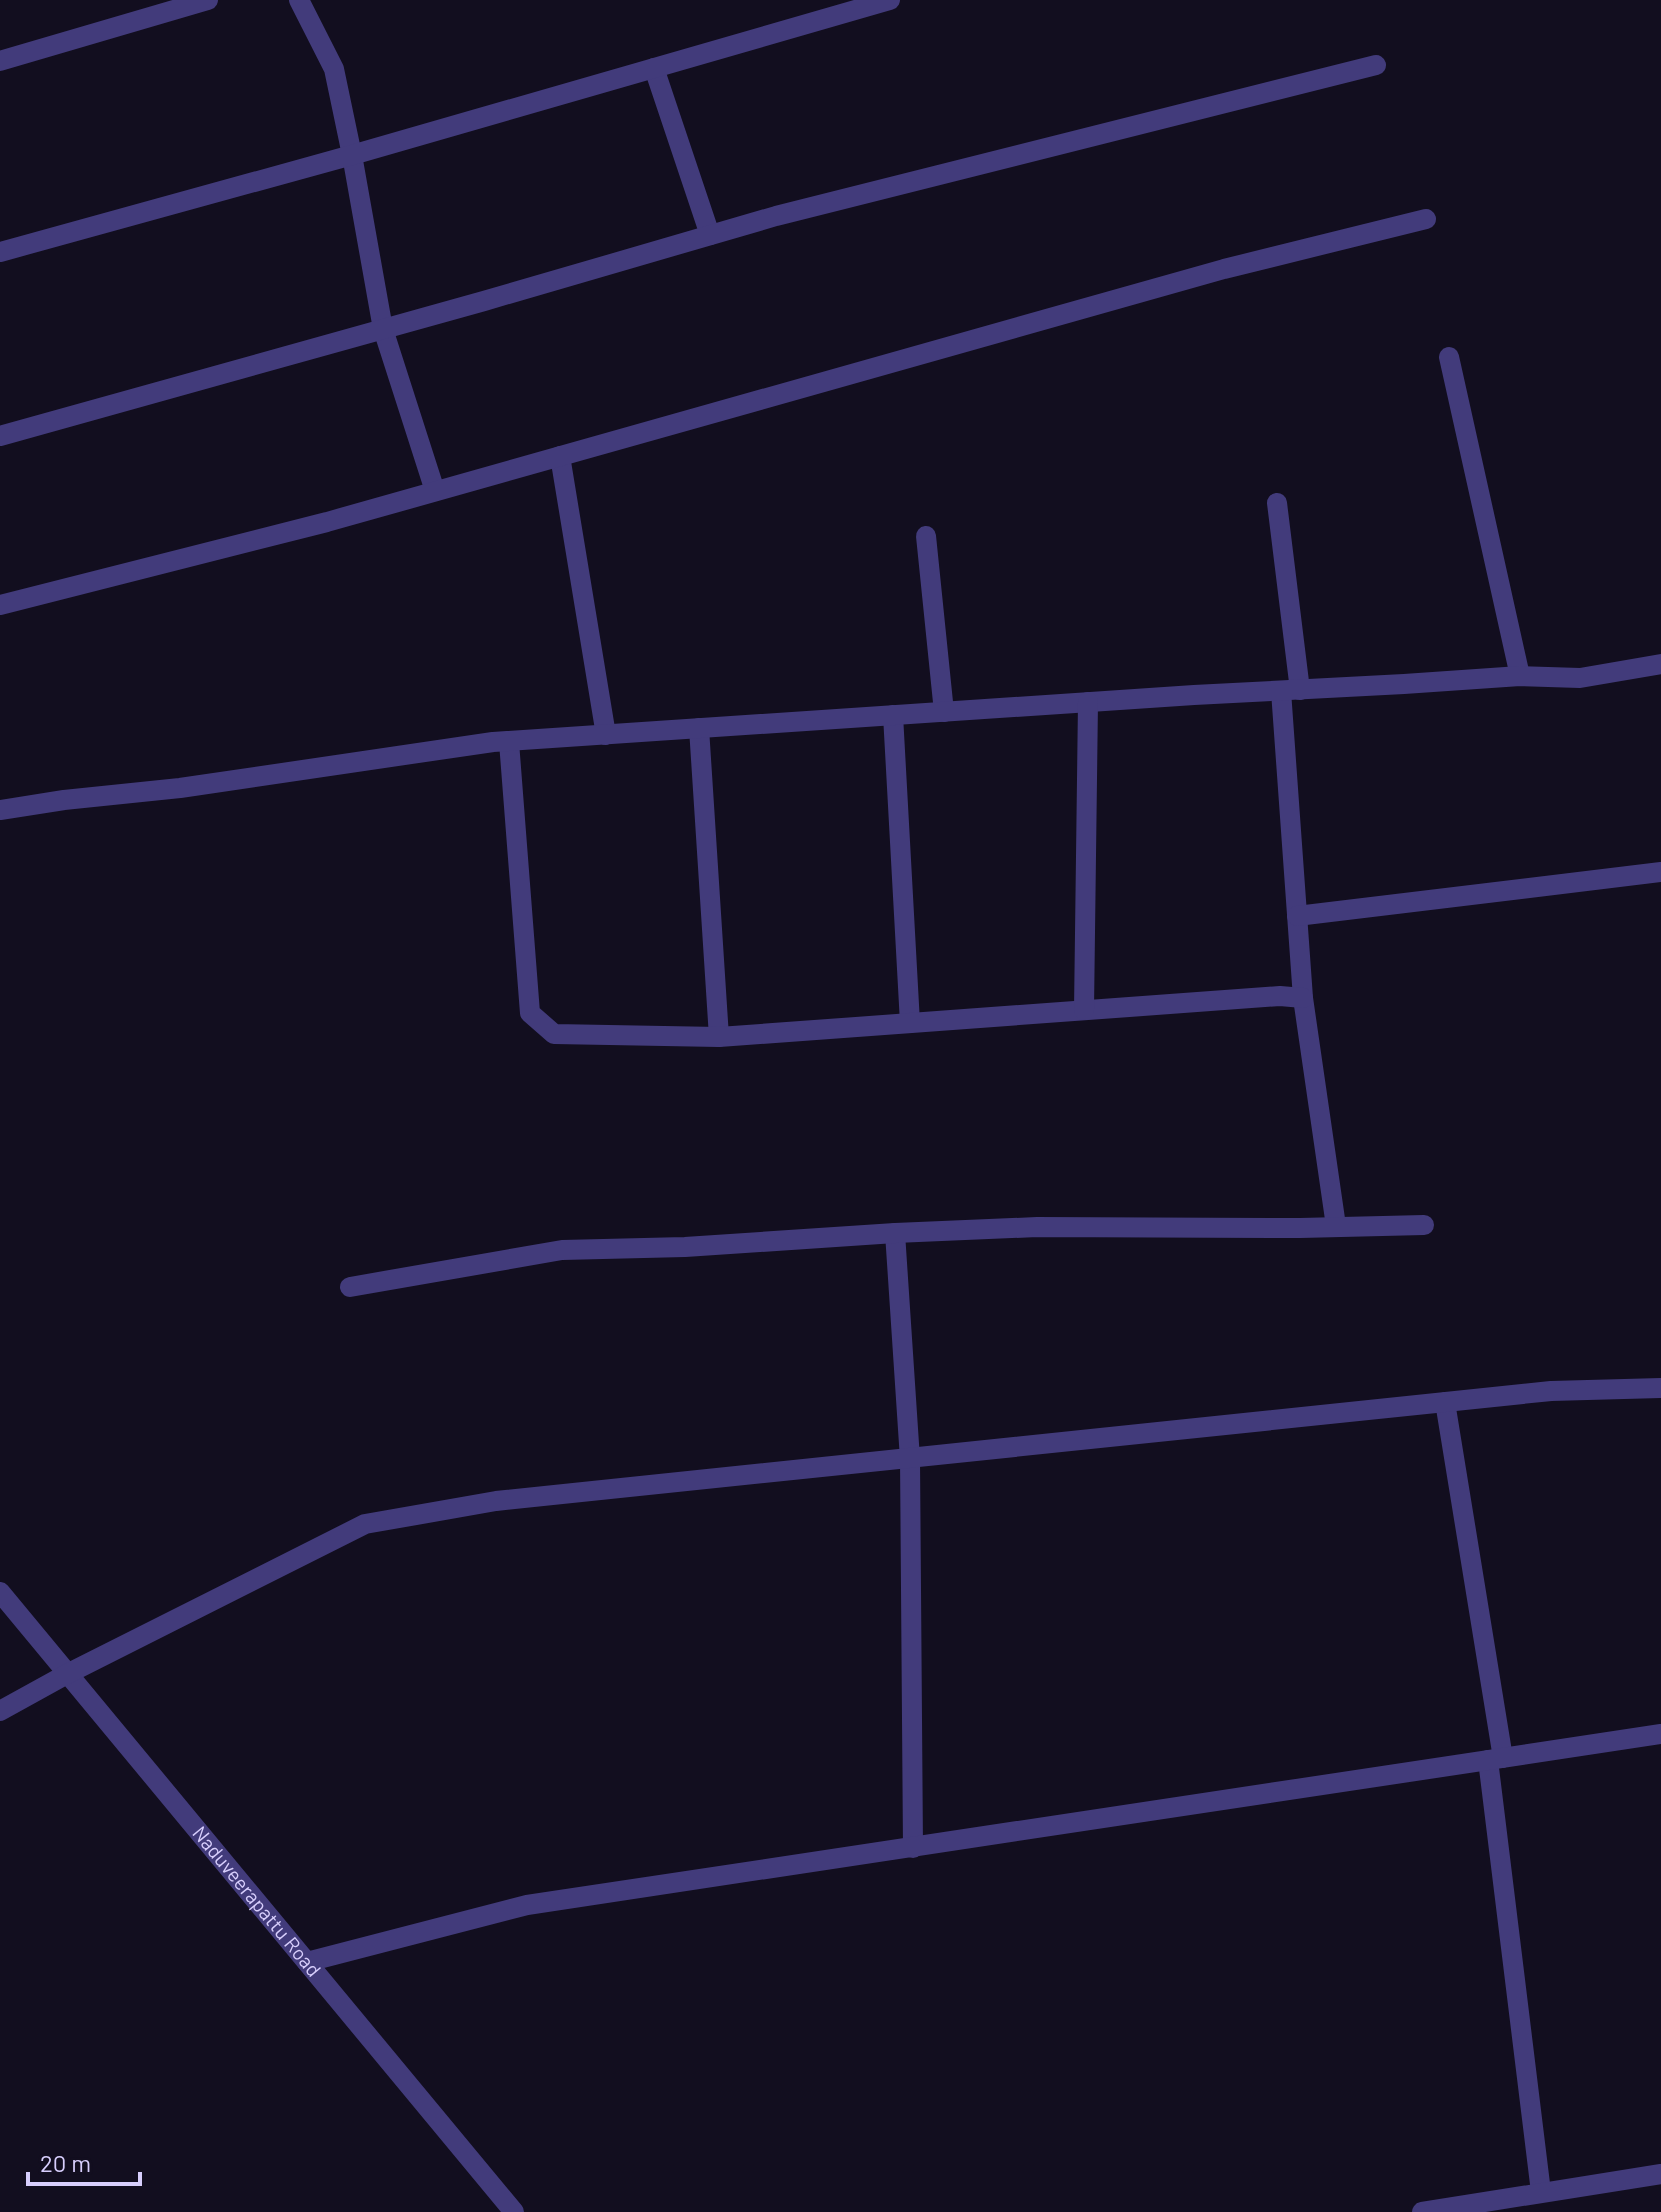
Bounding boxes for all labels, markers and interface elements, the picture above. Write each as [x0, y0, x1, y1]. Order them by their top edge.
street label: Naduveerapattu Road [188, 1821, 327, 1981]
scale bar [28, 2136, 140, 2186]
text: 20 m [40, 2148, 91, 2177]

